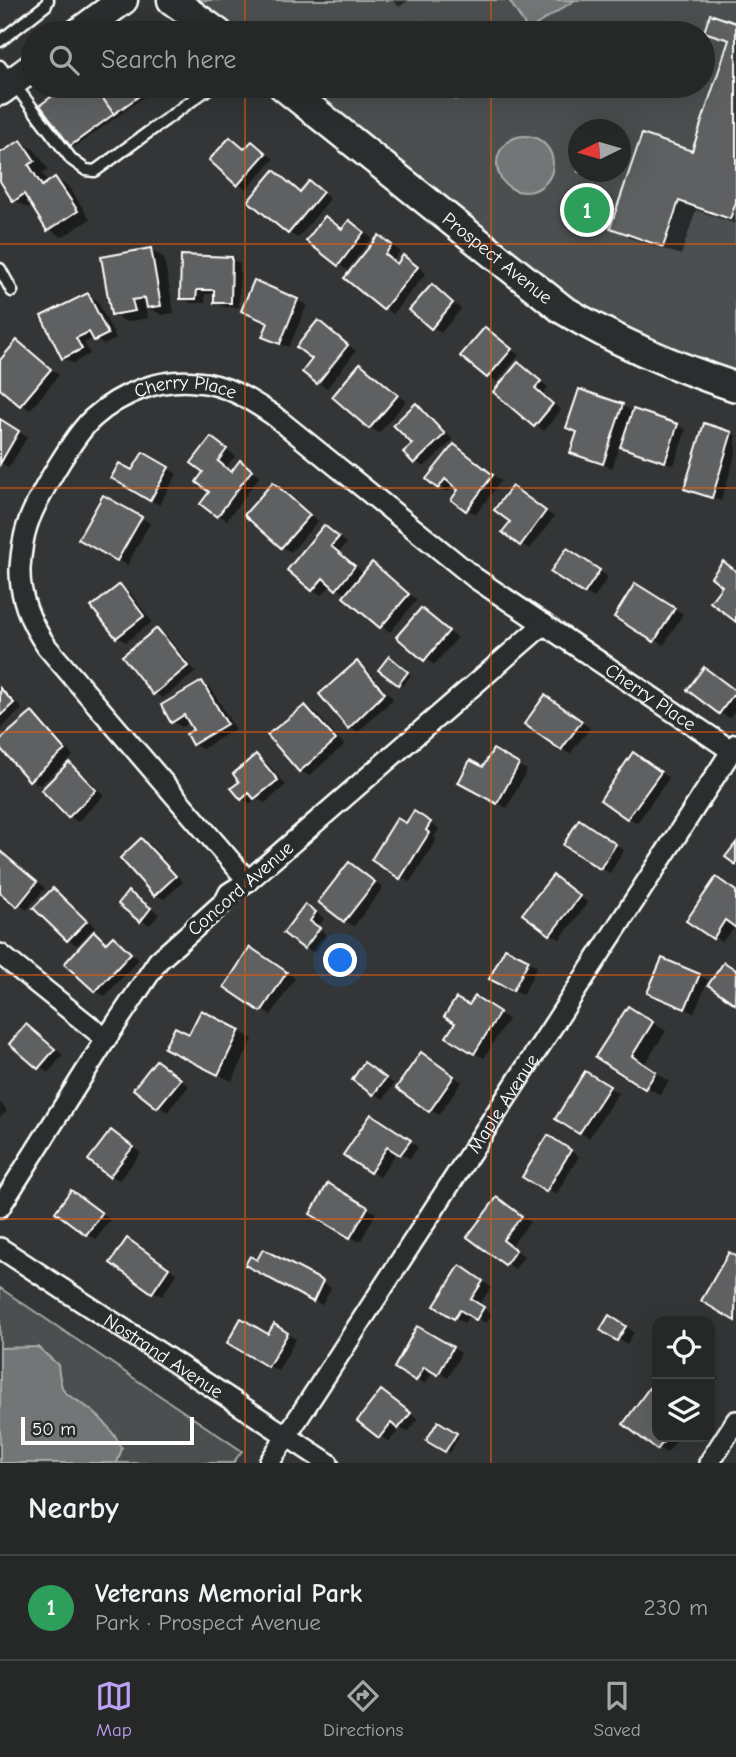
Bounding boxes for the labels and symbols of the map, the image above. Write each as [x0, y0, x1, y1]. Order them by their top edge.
north arrow [568, 119, 631, 182]
pin: 1 [564, 184, 610, 236]
street label: Prospect Avenue [438, 208, 556, 309]
street label: Cherry Place [131, 371, 240, 404]
street label: Cherry Place [601, 659, 700, 736]
street label: Concord Avenue [183, 837, 298, 941]
your location [323, 943, 357, 977]
street label: Maple Avenue [463, 1050, 544, 1157]
street label: Nostrand Avenue [100, 1309, 227, 1403]
scale bar [21, 1414, 194, 1446]

